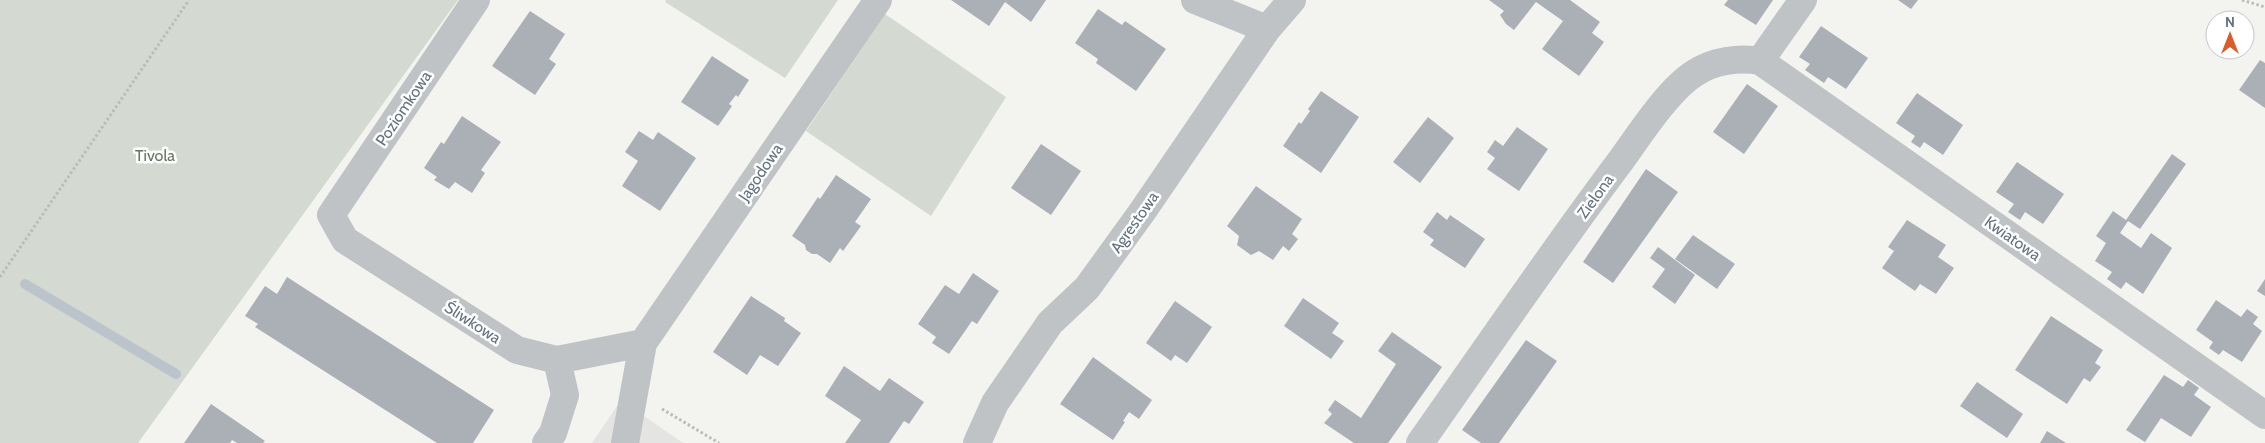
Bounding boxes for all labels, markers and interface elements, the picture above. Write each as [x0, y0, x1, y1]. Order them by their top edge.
north arrow [2205, 10, 2255, 60]
text: N [2225, 13, 2235, 31]
street label: Poziomkowa [371, 67, 436, 149]
street label: Jagodowa [734, 140, 787, 205]
park label: Tivola [135, 146, 175, 165]
street label: Zielona [1573, 170, 1618, 222]
street label: Agrestowa [1106, 188, 1163, 257]
street label: Kwiatowa [1981, 212, 2045, 265]
street label: Śliwkowa [441, 297, 505, 348]

